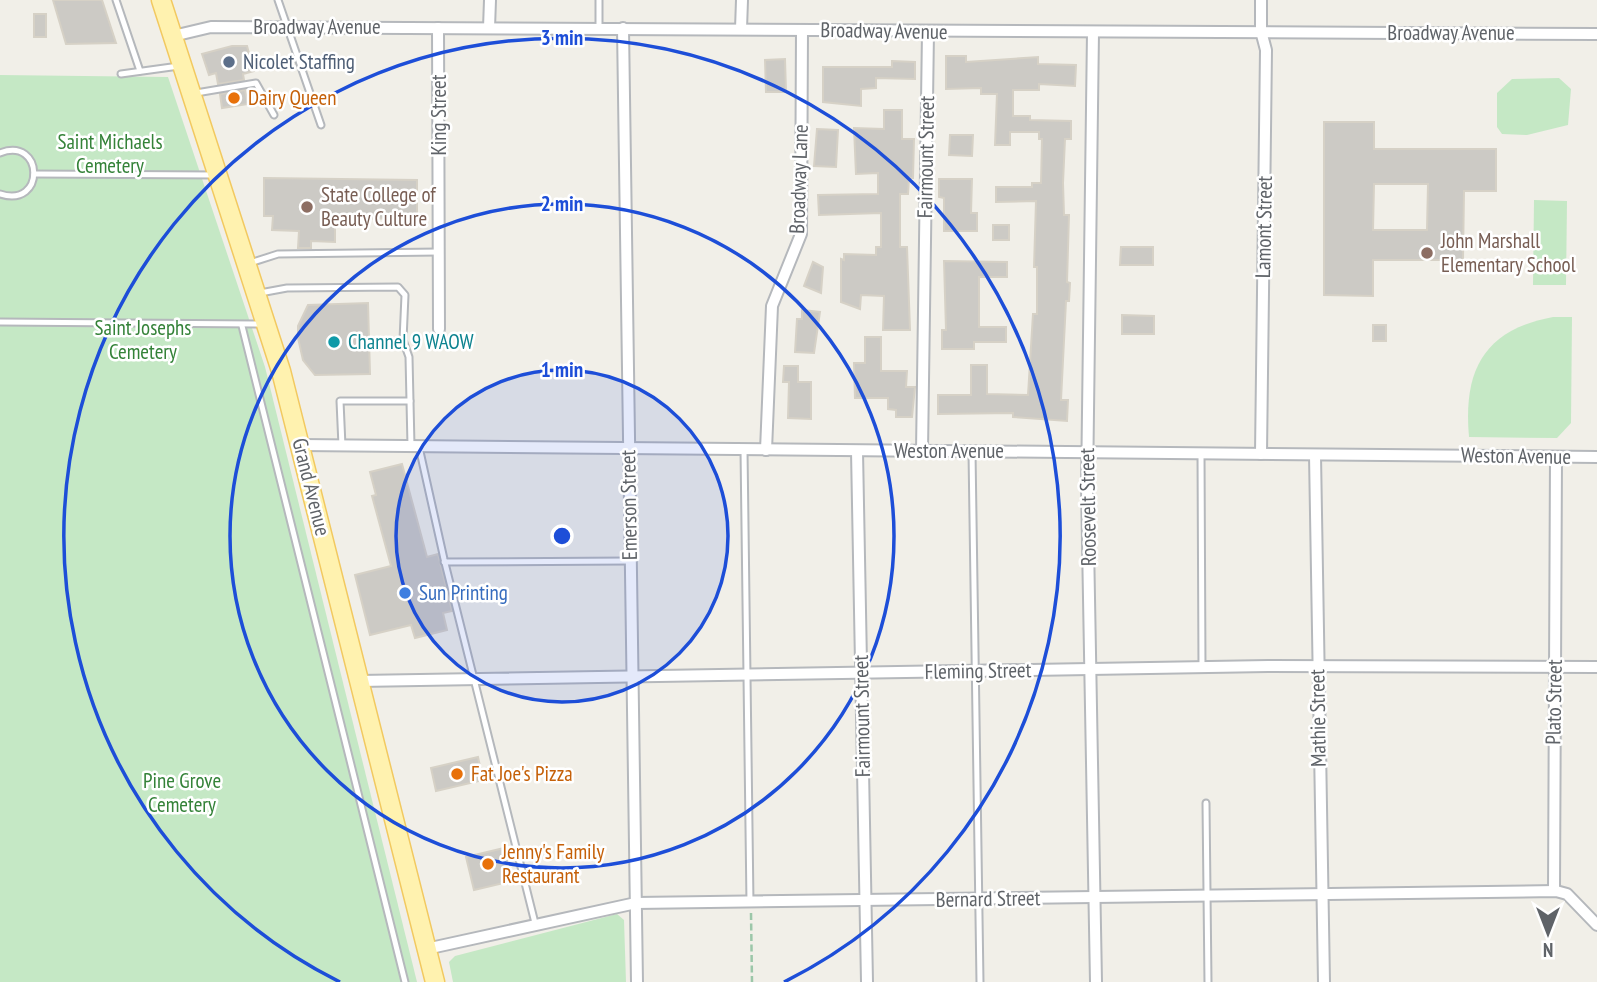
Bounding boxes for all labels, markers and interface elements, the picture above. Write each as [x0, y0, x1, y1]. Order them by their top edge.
street label: Broadway Avenue [253, 13, 381, 40]
street label: Broadway Avenue [820, 16, 948, 45]
street label: Broadway Avenue [1387, 19, 1515, 46]
text: 3 min [541, 24, 583, 51]
place label: Nicolet Staffing [243, 48, 355, 75]
marker: Nicolet Staffing [221, 54, 237, 70]
street label: King Street [425, 74, 452, 156]
place label: Dairy Queen [248, 84, 337, 111]
marker: Dairy Queen [226, 90, 242, 106]
street label: Fairmount Street [911, 95, 940, 218]
street label: Broadway Lane [783, 124, 814, 234]
park label: Saint Michaels Cemetery [57, 128, 163, 179]
street label: Lamont Street [1249, 175, 1278, 278]
place label: State College of Beauty Culture [321, 181, 436, 232]
text: 2 min [541, 190, 583, 217]
marker: State College of Beauty Culture [299, 199, 315, 215]
place label: John Marshall Elementary School [1440, 227, 1576, 278]
marker: John Marshall Elementary School [1419, 245, 1435, 261]
park label: Saint Josephs Cemetery [95, 314, 191, 365]
place label: Channel 9 WAOW [348, 328, 474, 355]
marker: Channel 9 WAOW [326, 334, 342, 350]
text: 1 min [541, 356, 583, 383]
street label: Grand Avenue [286, 435, 337, 539]
street label: Weston Avenue [894, 437, 1004, 464]
street label: Weston Avenue [1461, 441, 1571, 470]
street label: Roosevelt Street [1073, 447, 1102, 566]
street label: Emerson Street [614, 449, 643, 560]
centre of rings [550, 524, 574, 548]
place label: Sun Printing [419, 579, 508, 606]
marker: Sun Printing [397, 585, 413, 601]
street label: Fairmount Street [847, 654, 876, 777]
street label: Fleming Street [924, 656, 1032, 685]
street label: Plato Street [1539, 659, 1568, 745]
street label: Mathie Street [1303, 669, 1332, 767]
place label: Fat Joe's Pizza [471, 760, 573, 787]
marker: Fat Joe's Pizza [449, 766, 465, 782]
park label: Pine Grove Cemetery [143, 767, 221, 818]
place label: Jenny's Family Restaurant [501, 838, 605, 889]
marker: Jenny's Family Restaurant [480, 856, 496, 872]
street label: Bernard Street [935, 884, 1041, 913]
north arrow [1513, 898, 1583, 968]
text: N [1543, 938, 1553, 962]

